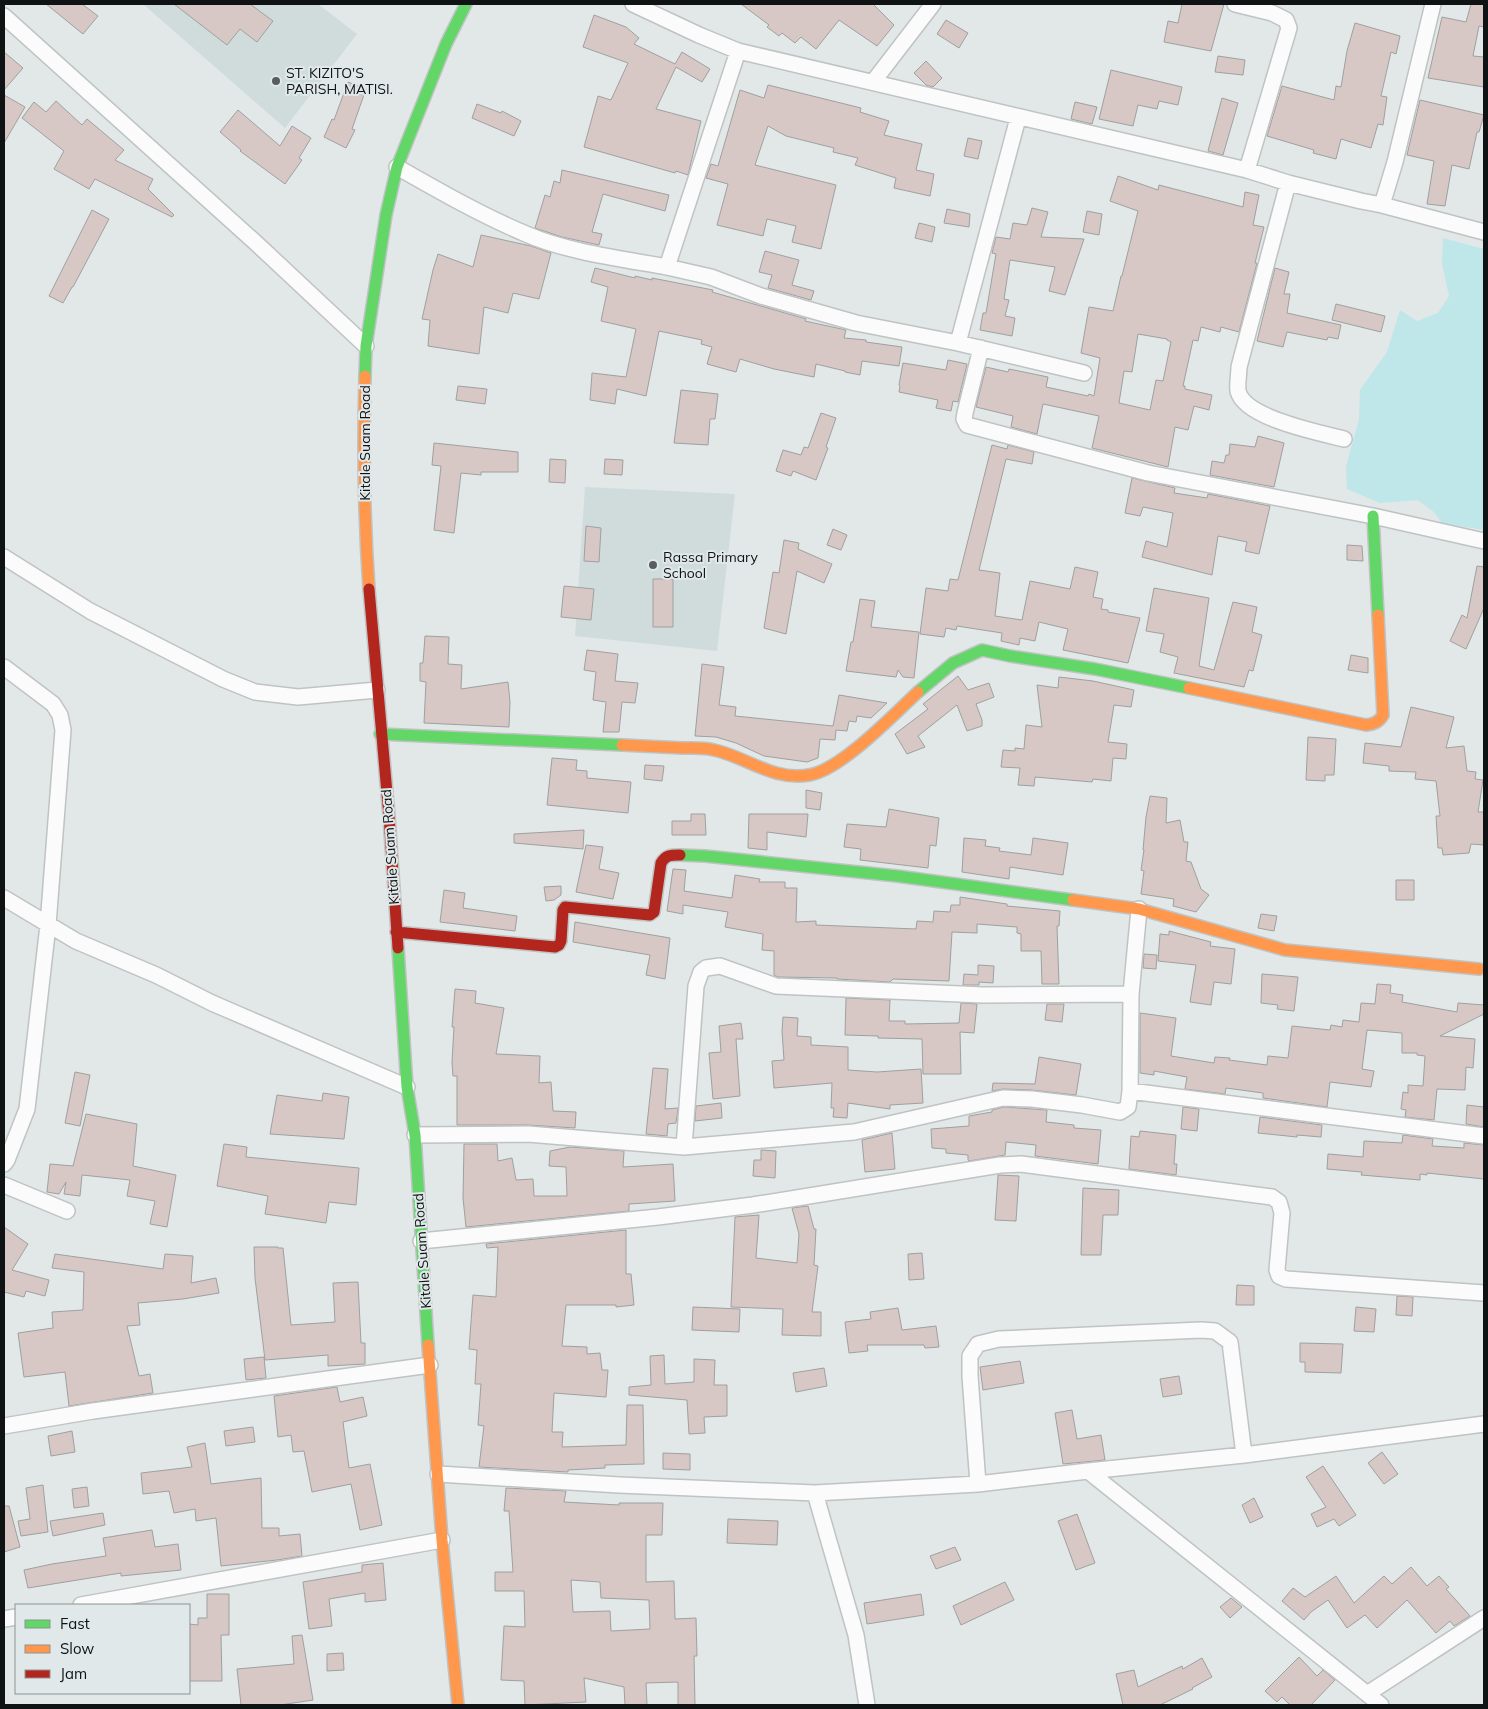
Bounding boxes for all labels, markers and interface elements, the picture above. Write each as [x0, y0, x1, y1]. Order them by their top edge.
place label: ST. KIZITO'S PARISH, MATISI. [286, 64, 393, 98]
marker: ST. KIZITO'S PARISH, MATISI. [270, 75, 282, 87]
street label: Kitale Suam Road [356, 385, 374, 501]
place label: Rassa Primary School [663, 548, 759, 582]
marker: Rassa Primary School [647, 559, 659, 571]
street label: Kitale Suam Road [377, 789, 403, 905]
street label: Kitale Suam Road [409, 1193, 435, 1309]
legend [15, 1604, 190, 1694]
text: Fast [60, 1614, 90, 1633]
text: Slow [60, 1639, 94, 1658]
text: Jam [60, 1664, 87, 1683]

